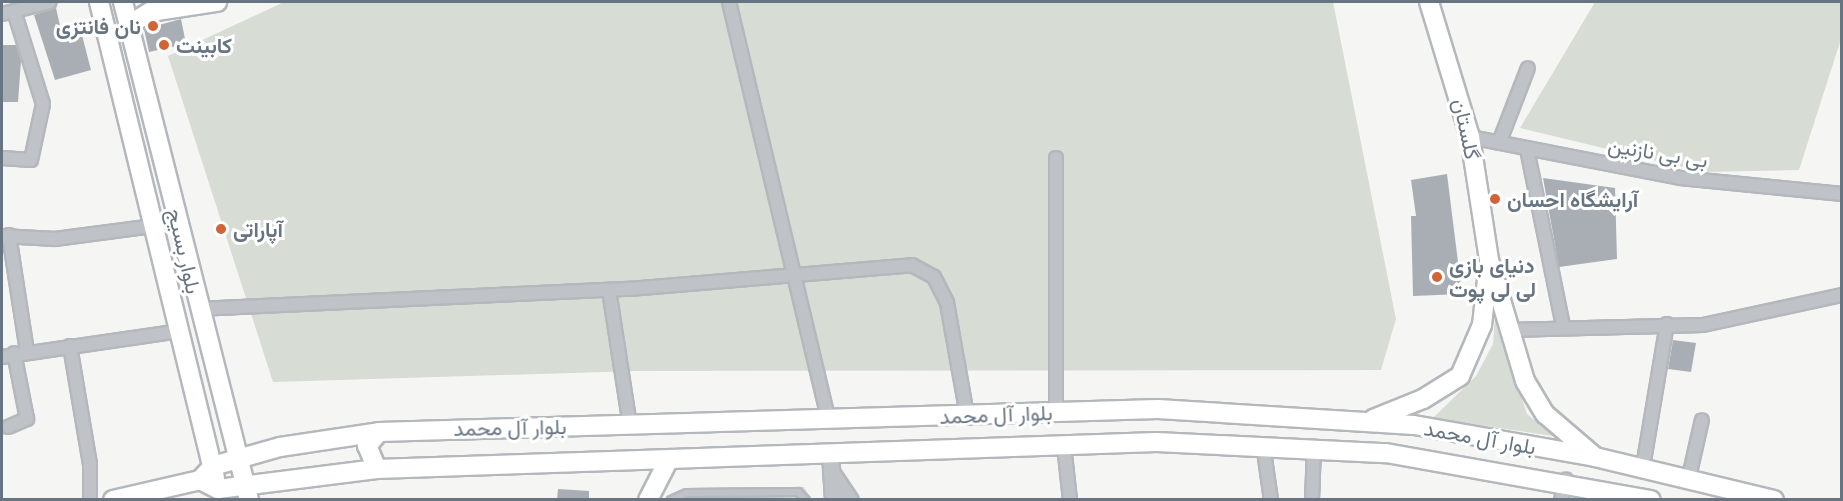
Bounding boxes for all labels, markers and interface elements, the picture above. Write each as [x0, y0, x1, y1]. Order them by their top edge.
place label: نان فانتزی [56, 13, 141, 39]
marker: نان فانتزی [146, 19, 160, 33]
place label: کابینت [176, 32, 232, 58]
marker: کابینت [157, 38, 171, 52]
street label: گلستان [1448, 96, 1486, 162]
street label: بی بی نازنین [1606, 132, 1710, 172]
place label: آرایشگاه احسان [1507, 186, 1638, 212]
marker: آرایشگاه احسان [1488, 192, 1502, 206]
street label: بلوار بسیج [163, 206, 207, 296]
place label: آپاراتی [233, 216, 283, 242]
marker: آپاراتی [214, 222, 228, 236]
place label: دنیای بازی لی لی پوت [1449, 252, 1536, 302]
marker: دنیای بازی لی لی پوت [1430, 270, 1444, 284]
street label: بلوار آل محمد [939, 399, 1053, 429]
street label: بلوار آل محمد [453, 413, 567, 441]
street label: بلوار آل محمد [1422, 415, 1538, 459]

